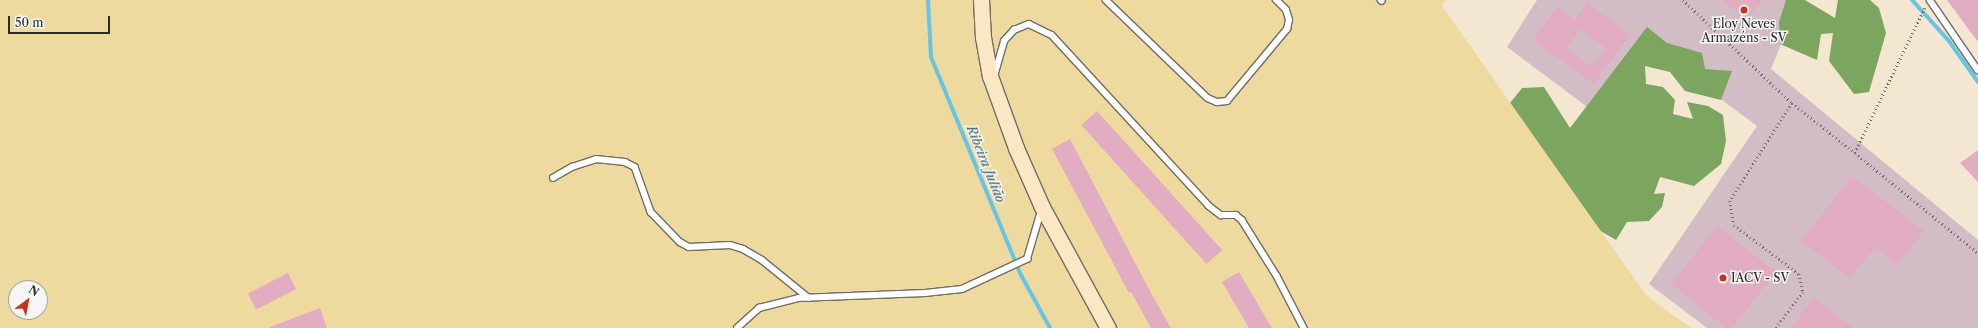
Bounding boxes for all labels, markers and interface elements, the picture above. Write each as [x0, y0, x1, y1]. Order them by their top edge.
marker: Eloy Neves Armazéns - SV [1739, 5, 1749, 15]
scale bar [10, 8, 112, 34]
text: 50 m [15, 15, 44, 30]
place label: Eloy Neves Armazéns - SV [1702, 17, 1786, 45]
water label: Ribeira Julião [963, 123, 1009, 205]
place label: IACV - SV [1731, 271, 1790, 285]
marker: IACV - SV [1718, 273, 1728, 283]
north arrow [8, 280, 48, 320]
text: N [26, 282, 42, 299]

